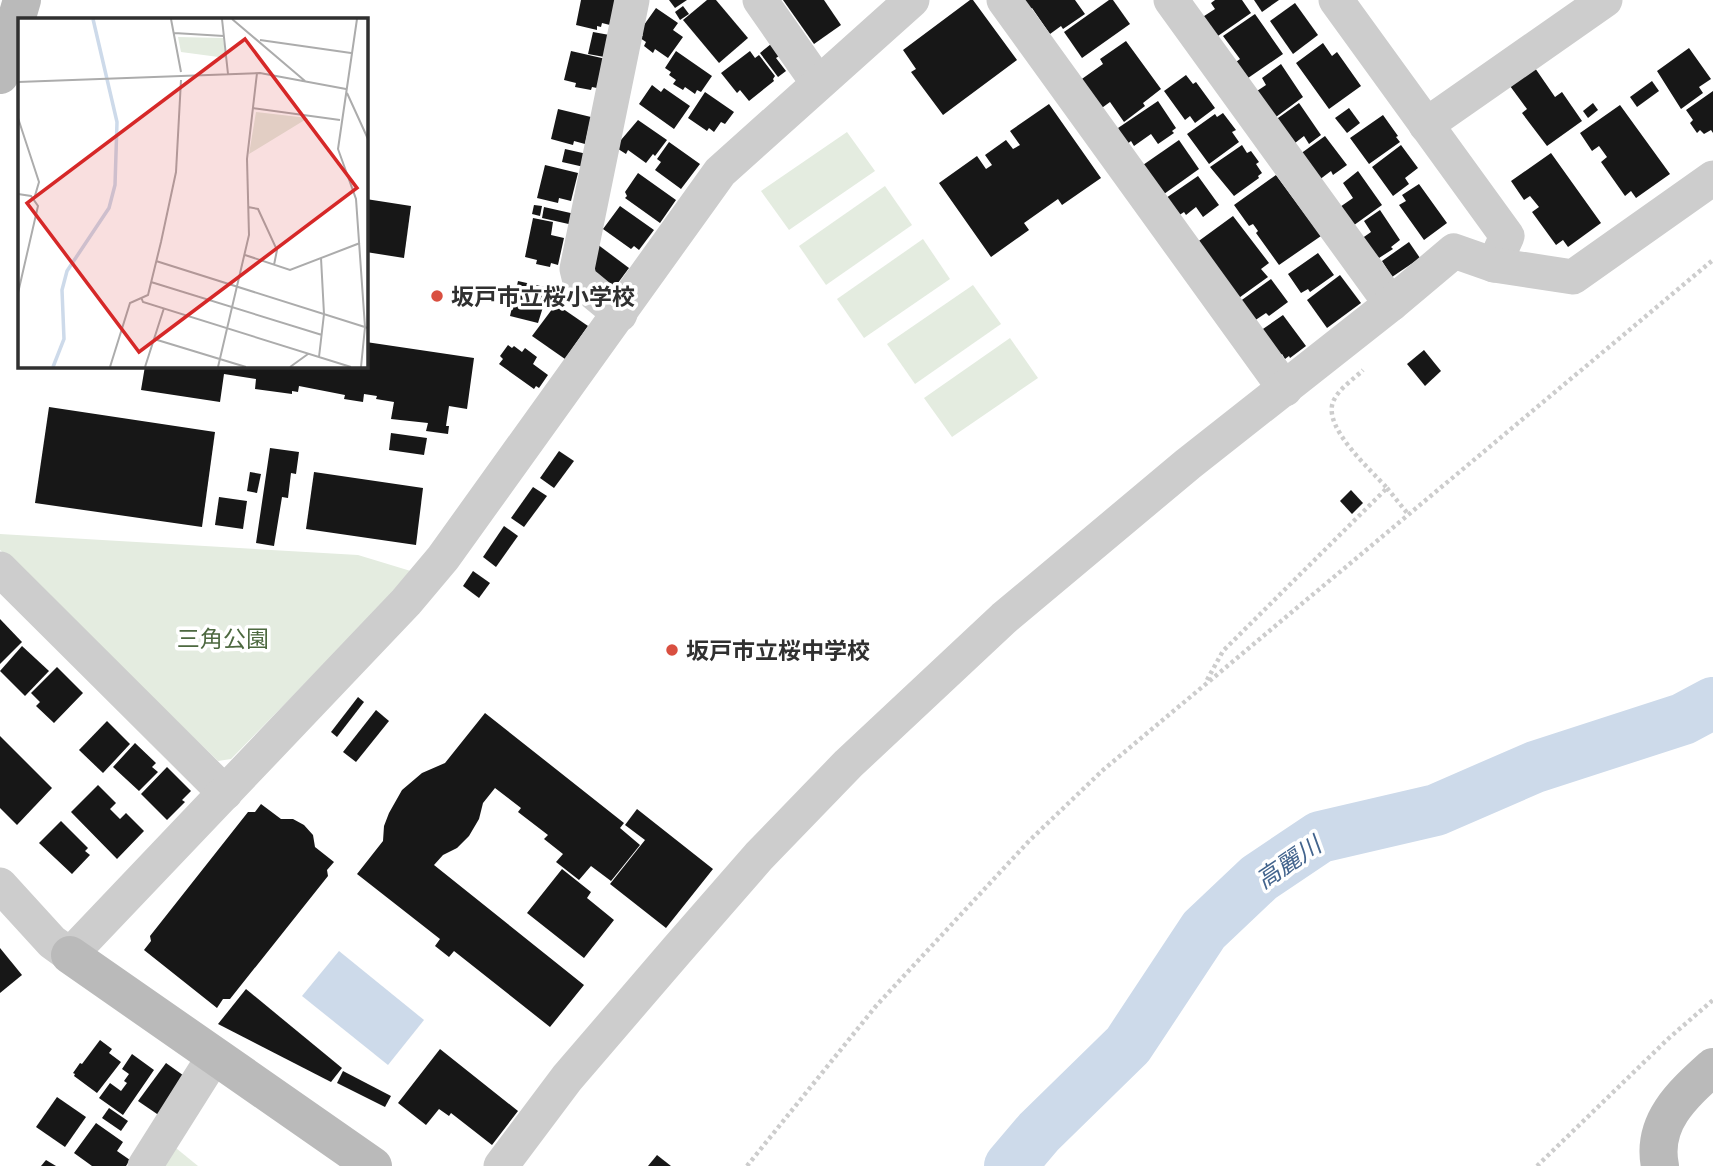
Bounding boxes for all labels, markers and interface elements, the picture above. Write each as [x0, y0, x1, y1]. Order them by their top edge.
inset map [18, 18, 368, 368]
place label: 坂戸市立桜小学校 [451, 282, 635, 311]
marker: 坂戸市立桜小学校 [429, 288, 445, 304]
park label: 三角公園 [177, 624, 269, 653]
place label: 坂戸市立桜中学校 [686, 636, 870, 665]
marker: 坂戸市立桜中学校 [664, 642, 680, 658]
water label: 高麗川 [1250, 828, 1329, 895]

